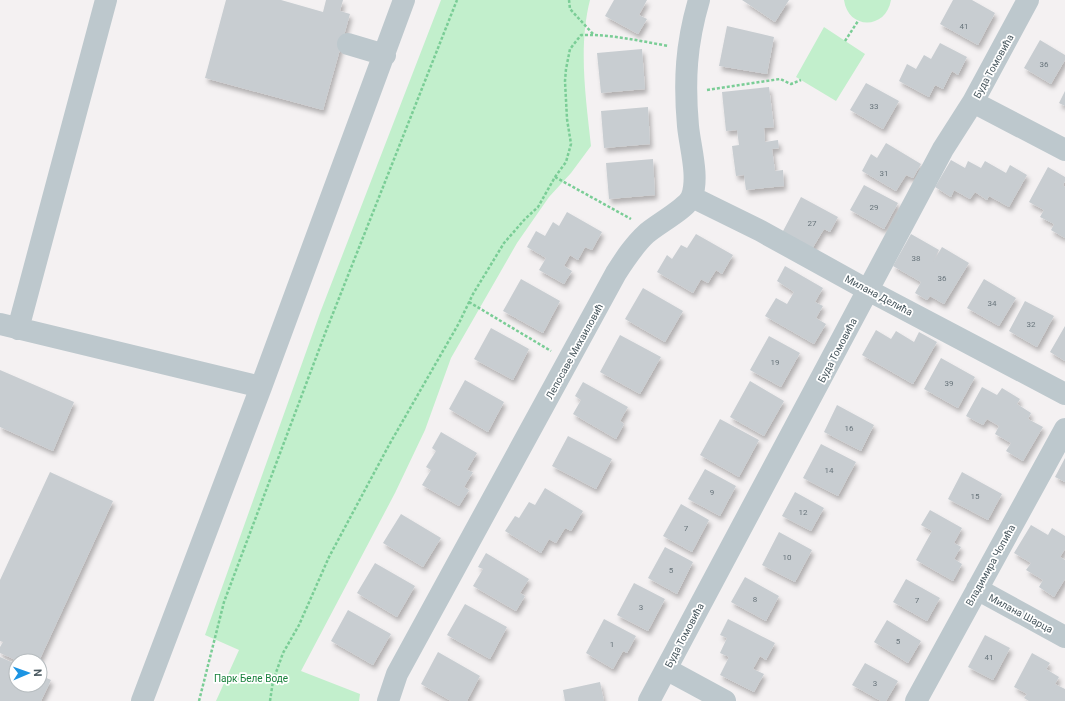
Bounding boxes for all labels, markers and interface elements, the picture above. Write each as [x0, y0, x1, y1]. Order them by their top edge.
house number: 41 [960, 22, 969, 31]
street label: Буда Томовића [971, 32, 1016, 100]
house number: 36 [1040, 60, 1049, 69]
house number: 33 [870, 102, 879, 111]
house number: 31 [880, 169, 889, 178]
house number: 29 [870, 203, 879, 212]
house number: 27 [808, 219, 817, 228]
house number: 38 [912, 254, 921, 263]
street label: Милана Делића [843, 273, 914, 318]
house number: 36 [938, 274, 947, 283]
house number: 34 [988, 299, 997, 308]
street label: Лепосаве Михаиловић [544, 302, 605, 401]
street label: Буда Томовића [816, 316, 859, 384]
house number: 32 [1027, 320, 1036, 329]
house number: 19 [771, 358, 780, 367]
house number: 39 [945, 379, 954, 388]
house number: 16 [845, 424, 854, 433]
house number: 14 [825, 466, 834, 475]
house number: 9 [710, 488, 714, 497]
house number: 15 [971, 492, 980, 501]
house number: 12 [799, 508, 808, 517]
street label: Владимира Чопића [964, 523, 1017, 608]
house number: 7 [684, 524, 689, 533]
house number: 10 [783, 553, 792, 562]
house number: 5 [669, 566, 674, 575]
street label: Милана Шарца [987, 592, 1055, 635]
house number: 8 [753, 595, 758, 604]
house number: 7 [915, 596, 920, 605]
street label: Буда Томовића [663, 601, 706, 669]
house number: 3 [639, 603, 643, 612]
house number: 5 [896, 637, 901, 646]
house number: 1 [610, 640, 614, 649]
north arrow [8, 653, 48, 693]
house number: 41 [985, 653, 994, 662]
text: N [31, 669, 44, 677]
park label: Парк Беле Воде [214, 673, 288, 684]
house number: 3 [873, 679, 877, 688]

